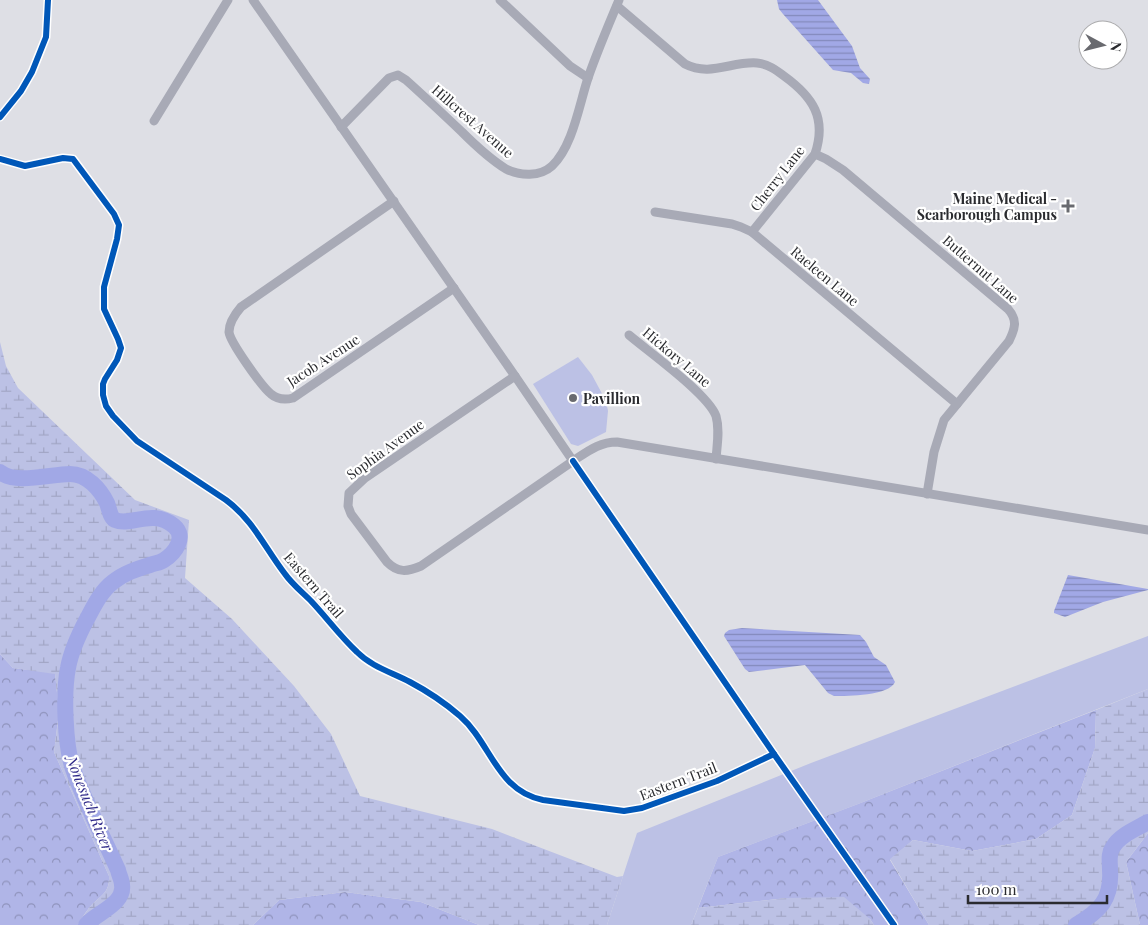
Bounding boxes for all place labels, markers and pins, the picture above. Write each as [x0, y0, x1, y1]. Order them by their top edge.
place label: Maine Medical - Scarborough Campus [917, 189, 1057, 224]
marker: Maine Medical - Scarborough Campus [1061, 199, 1075, 213]
place label: Pavillion [583, 389, 641, 408]
marker: Pavillion [567, 392, 579, 404]

